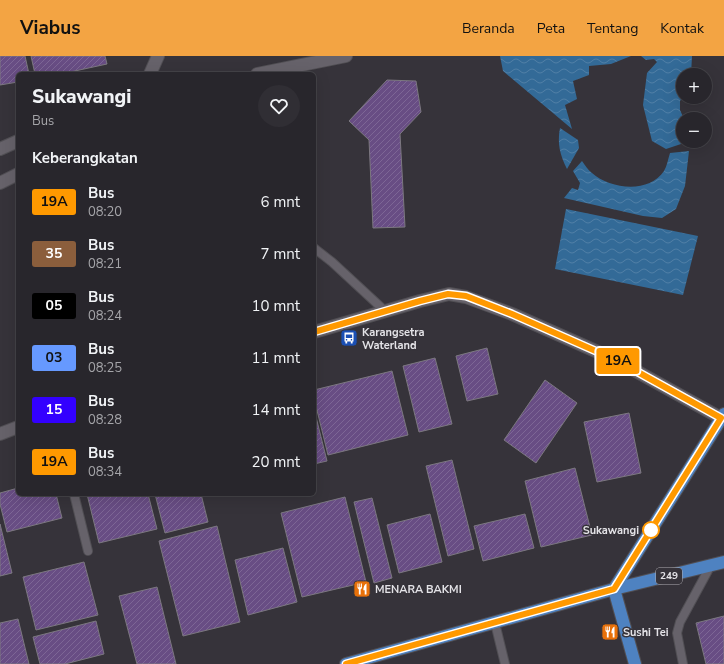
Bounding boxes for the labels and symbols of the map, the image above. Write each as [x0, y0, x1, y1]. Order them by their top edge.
place label: Karangsetra Waterland [362, 325, 424, 353]
bus stop icon: Karangsetra Waterland [339, 328, 359, 348]
line badge: 19A [595, 348, 641, 374]
marker: Sukawangi [642, 521, 660, 539]
place label: Sukawangi [583, 523, 639, 538]
road number: 249 [656, 568, 682, 584]
restaurant icon: MENARA BAKMI [352, 579, 372, 599]
place label: MENARA BAKMI [375, 582, 462, 597]
restaurant icon: Sushi Tei [600, 622, 620, 642]
place label: Sushi Tei [623, 625, 669, 640]

